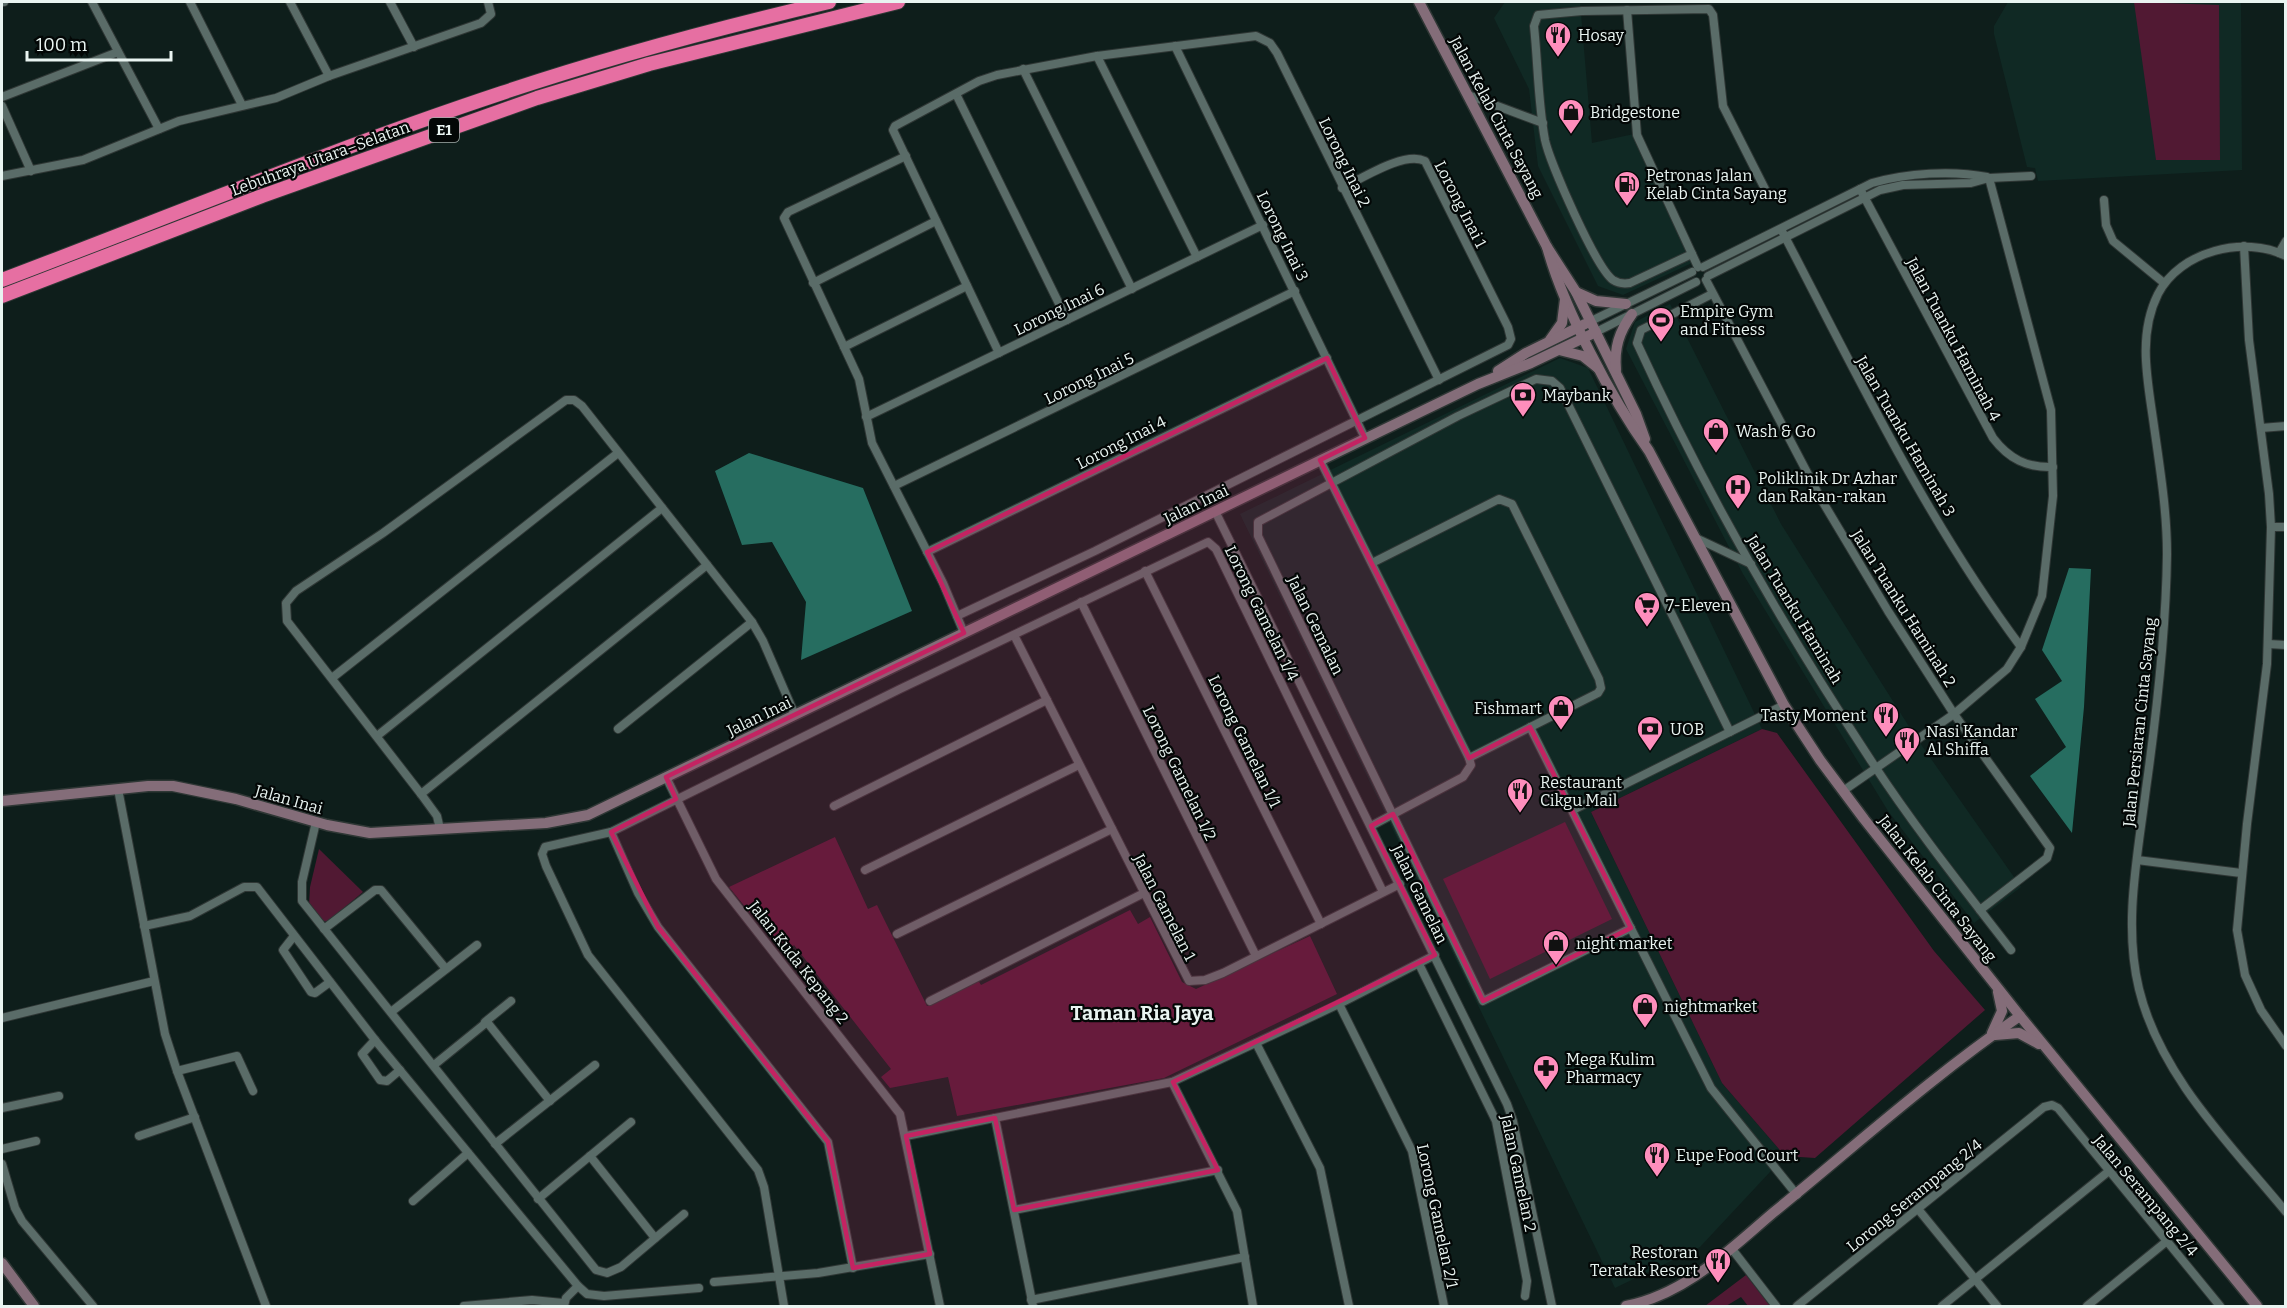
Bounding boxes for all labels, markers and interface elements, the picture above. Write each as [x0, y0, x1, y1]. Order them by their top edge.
restaurant icon: Hosay [1543, 20, 1573, 58]
scale bar [27, 24, 171, 62]
place label: Hosay [1578, 26, 1625, 45]
street label: Jalan Kelab Cinta Sayang [1445, 32, 1547, 202]
text: 100 m [36, 34, 87, 56]
shop icon: Bridgestone [1556, 97, 1586, 135]
place label: Bridgestone [1590, 103, 1680, 122]
street label: Lorong Inai 2 [1315, 114, 1374, 210]
street label: Lebuhraya Utara–Selatan [228, 117, 412, 200]
road number: E1 [429, 118, 459, 142]
street label: Lorong Inai 1 [1431, 158, 1491, 251]
place label: Petronas Jalan Kelab Cinta Sayang [1646, 166, 1787, 203]
fuel station icon: Petronas Jalan Kelab Cinta Sayang [1612, 169, 1642, 207]
street label: Lorong Inai 3 [1253, 188, 1312, 284]
street label: Jalan Tuanku Haminah 4 [1902, 253, 2005, 425]
street label: Lorong Inai 6 [1011, 279, 1107, 339]
place label: Empire Gym and Fitness [1680, 302, 1773, 339]
sports icon: Empire Gym and Fitness [1646, 305, 1676, 343]
street label: Lorong Inai 5 [1041, 349, 1137, 408]
street label: Jalan Tuanku Haminah 3 [1851, 352, 1959, 520]
bank icon: Maybank [1508, 380, 1538, 418]
place label: Maybank [1543, 386, 1611, 405]
street label: Lorong Inai 4 [1073, 411, 1170, 473]
shop icon: Wash & Go [1701, 416, 1731, 454]
place label: Wash & Go [1736, 422, 1816, 441]
place label: Poliklinik Dr Azhar dan Rakan-rakan [1758, 469, 1897, 506]
hospital icon: Poliklinik Dr Azhar dan Rakan-rakan [1723, 472, 1753, 510]
street label: Jalan Inai [1160, 481, 1232, 529]
street label: Jalan Tuanku Haminah 2 [1847, 525, 1960, 690]
street label: Jalan Tuanku Haminah [1742, 531, 1847, 687]
street label: Lorong Gamelan 1/4 [1221, 543, 1303, 684]
street label: Jalan Gemalan [1283, 572, 1348, 678]
supermarket icon: 7-Eleven [1632, 590, 1662, 628]
place label: 7-Eleven [1666, 596, 1731, 615]
street label: Jalan Persiaran Cinta Sayang [2119, 616, 2160, 829]
street label: Lorong Gamelan 1/1 [1204, 672, 1285, 811]
street label: Jalan Inai [723, 693, 795, 741]
shop icon: Fishmart [1546, 693, 1576, 731]
place label: Fishmart [1474, 699, 1542, 718]
restaurant icon: Tasty Moment [1871, 700, 1901, 738]
street label: Lorong Gamelan 1/2 [1139, 703, 1220, 844]
place label: Tasty Moment [1761, 706, 1866, 725]
bank icon: UOB [1635, 714, 1665, 752]
place label: UOB [1670, 720, 1704, 739]
place label: Nasi Kandar Al Shiffa [1926, 722, 2017, 759]
restaurant icon: Nasi Kandar Al Shiffa [1892, 725, 1922, 763]
place label: Restaurant Cikgu Mail [1540, 773, 1622, 810]
restaurant icon: Restaurant Cikgu Mail [1505, 776, 1535, 814]
street label: Jalan Inai [252, 780, 325, 818]
street label: Jalan Kelab Cinta Sayang [1874, 810, 2001, 966]
street label: Jalan Gamelan [1387, 841, 1452, 947]
street label: Jalan Gamelan 1 [1129, 850, 1200, 964]
street label: Jalan Kuda Kepang 2 [744, 896, 853, 1028]
shop icon: night market [1541, 928, 1571, 966]
place label: night market [1576, 934, 1673, 953]
shop icon: nightmarket [1630, 991, 1660, 1029]
place label: nightmarket [1664, 997, 1757, 1016]
district label: Taman Ria Jaya [1071, 1001, 1213, 1025]
place label: Mega Kulim Pharmacy [1566, 1050, 1655, 1087]
pharmacy icon: Mega Kulim Pharmacy [1531, 1053, 1561, 1091]
street label: Jalan Gamelan 2 [1497, 1112, 1540, 1234]
street label: Jalan Serampang 2/4 [2089, 1130, 2202, 1260]
street label: Lorong Serampang 2/4 [1843, 1135, 1986, 1256]
restaurant icon: Eupe Food Court [1642, 1140, 1672, 1178]
street label: Lorong Gamelan 2/1 [1413, 1142, 1462, 1291]
place label: Eupe Food Court [1676, 1146, 1799, 1165]
place label: Restoran Teratak Resort [1590, 1243, 1698, 1280]
restaurant icon: Restoran Teratak Resort [1703, 1246, 1733, 1284]

